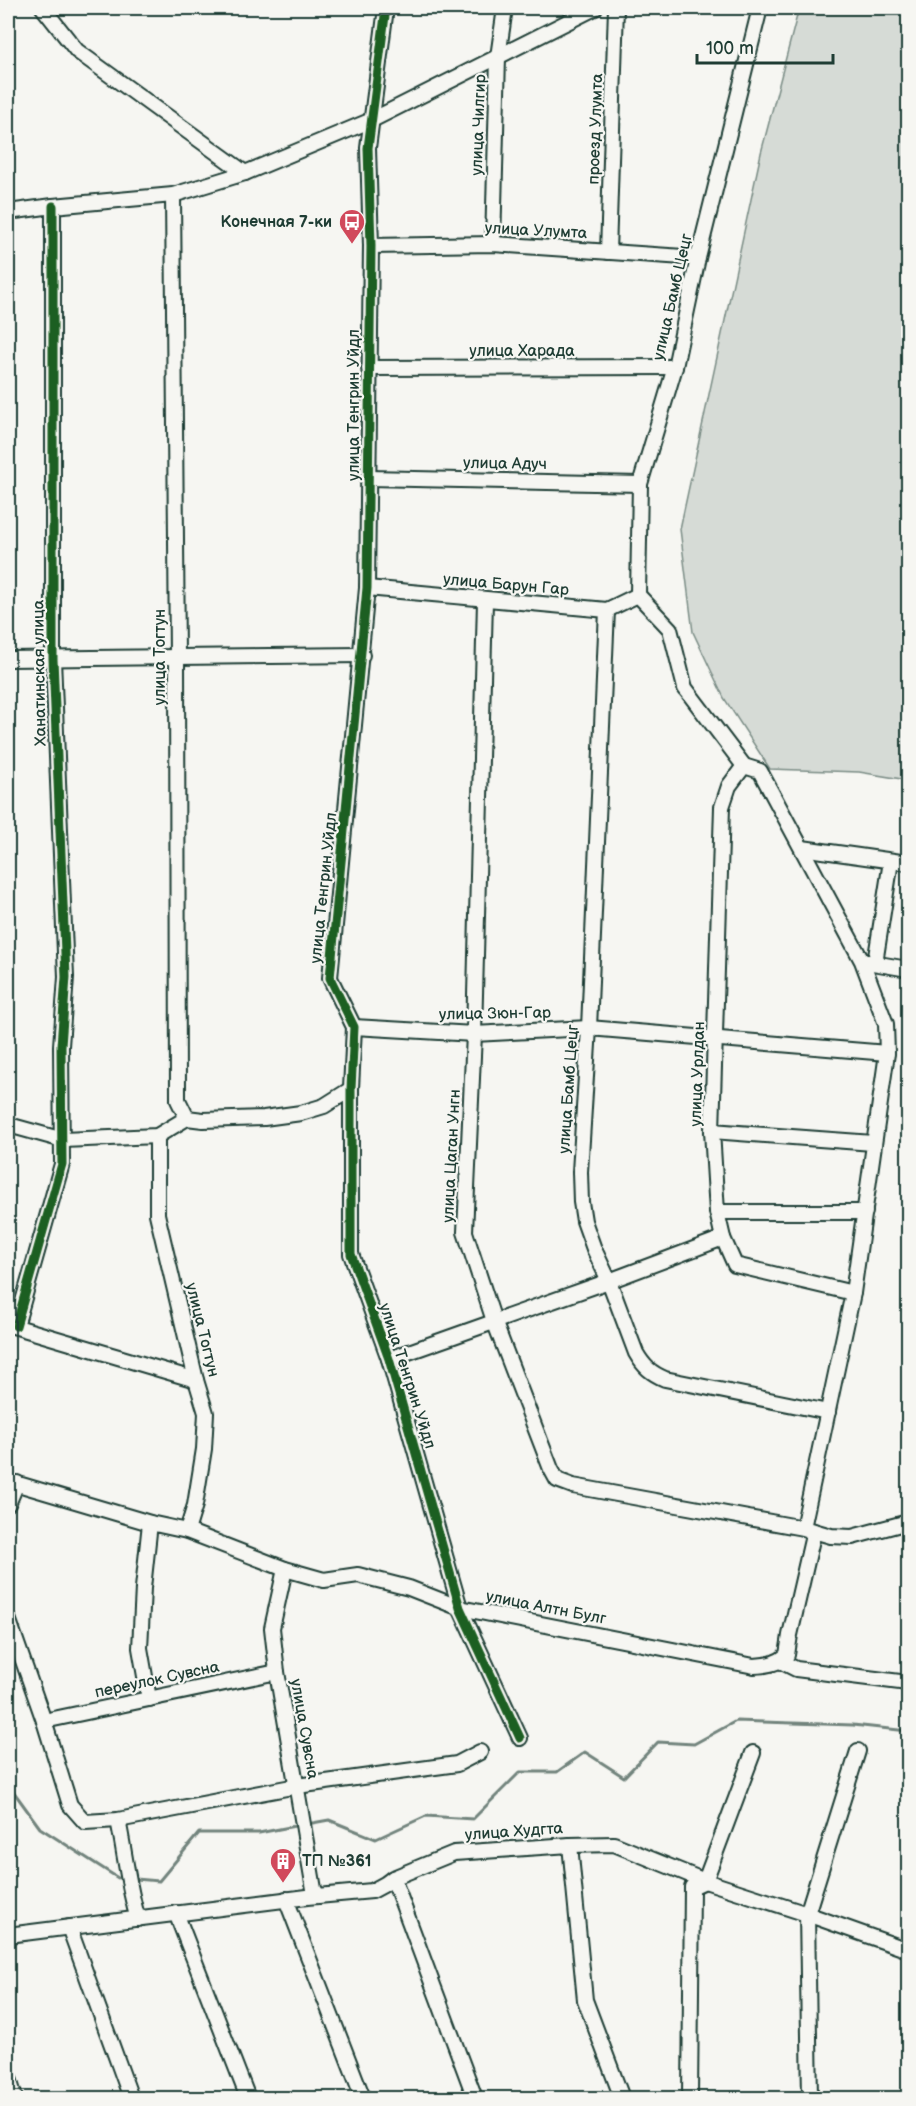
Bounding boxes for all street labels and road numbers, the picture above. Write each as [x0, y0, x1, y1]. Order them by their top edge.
street label: проезд Улумта [585, 73, 607, 185]
street label: улица Чилгир [468, 74, 490, 176]
street label: улица Улумта [484, 219, 588, 243]
street label: улица Бамб Цецг [649, 232, 697, 362]
street label: улица Тенгрин Уйдл [345, 329, 364, 481]
street label: улица Харада [469, 342, 575, 361]
street label: улица Адуч [463, 454, 547, 474]
street label: улица Барун Гар [442, 570, 570, 600]
street label: Ханатинская улица [29, 599, 51, 746]
street label: улица Тогтун [151, 609, 170, 705]
street label: улица Тенгрин Уйдл [307, 812, 341, 964]
street label: улица Зюн-Гар [439, 1004, 551, 1024]
street label: улица Урлдан [687, 1021, 709, 1127]
street label: улица Бамб Цецг [555, 1024, 583, 1154]
street label: улица Цаган Унгн [439, 1089, 465, 1223]
street label: улица Тогтун [181, 1281, 223, 1379]
street label: улица Тенгрин Уйдл [375, 1301, 439, 1451]
street label: улица Алтн Булг [484, 1587, 608, 1629]
street label: переулок Сувсна [93, 1657, 221, 1702]
street label: улица Сувсна [286, 1677, 322, 1781]
street label: улица Худгта [464, 1819, 564, 1845]

